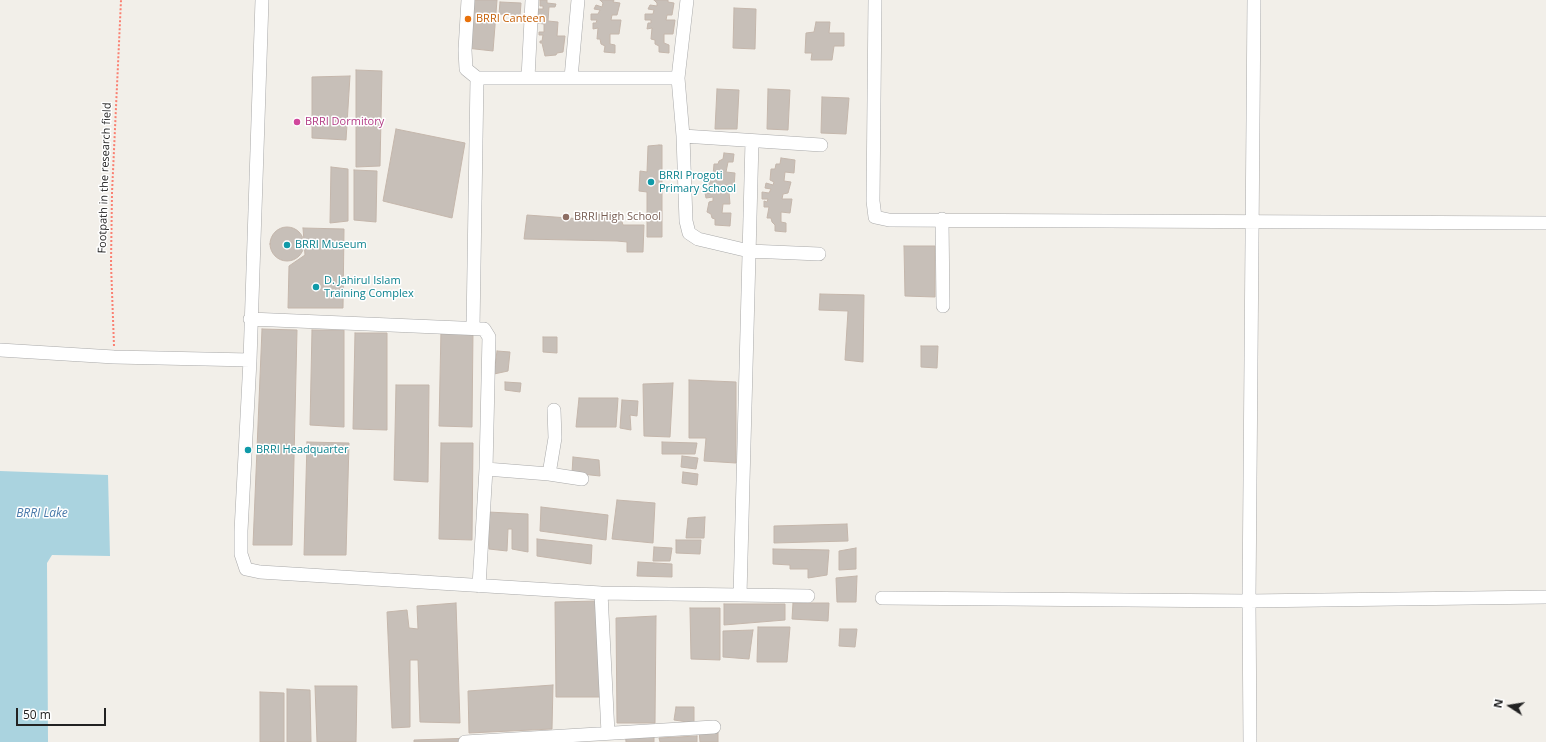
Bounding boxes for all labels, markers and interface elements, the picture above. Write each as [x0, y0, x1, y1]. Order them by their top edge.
place label: BRRI Canteen [476, 12, 545, 26]
marker: BRRI Canteen [463, 14, 473, 24]
street label: Footpath in the research field [96, 102, 114, 254]
place label: BRRI Dormitory [305, 115, 384, 129]
marker: BRRI Dormitory [292, 117, 302, 127]
place label: BRRI Progoti Primary School [659, 169, 736, 195]
marker: BRRI Progoti Primary School [646, 177, 656, 187]
place label: BRRI High School [574, 210, 661, 224]
marker: BRRI High School [561, 212, 571, 222]
place label: BRRI Museum [295, 238, 367, 252]
marker: BRRI Museum [282, 240, 292, 250]
place label: D. Jahirul Islam Training Complex [324, 274, 414, 300]
marker: D. Jahirul Islam Training Complex [311, 282, 321, 292]
place label: BRRI Headquarter [256, 443, 348, 457]
marker: BRRI Headquarter [243, 445, 253, 455]
water label: BRRI Lake [16, 507, 68, 521]
north arrow [1490, 686, 1530, 726]
text: N [1490, 697, 1506, 709]
scale bar [18, 700, 108, 726]
text: 50 m [23, 706, 51, 723]

